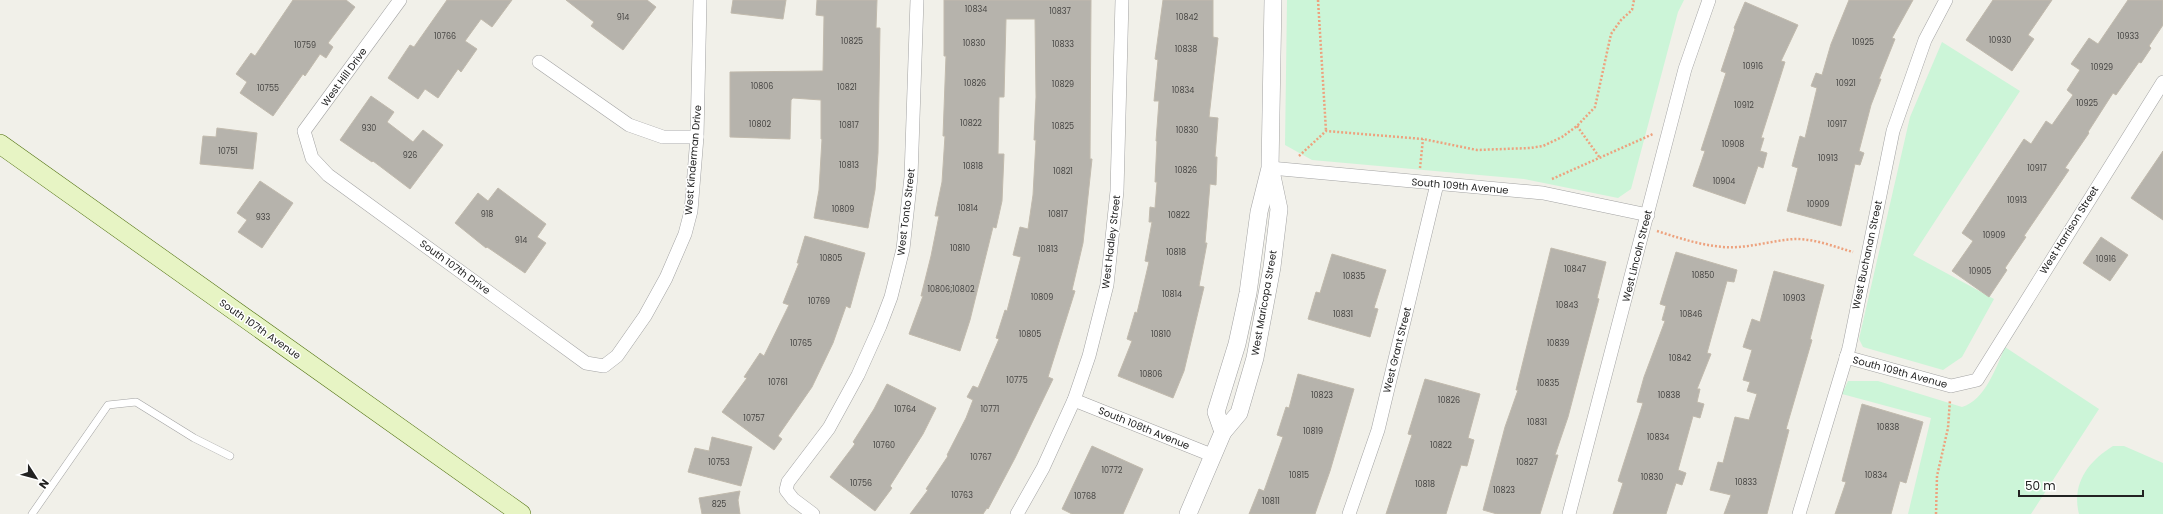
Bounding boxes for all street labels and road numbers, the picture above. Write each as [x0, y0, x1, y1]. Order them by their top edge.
street label: West Hill Drive [317, 44, 371, 110]
street label: West Kinderman Drive [681, 104, 705, 216]
street label: West Tonto Street [893, 167, 919, 256]
street label: South 109th Avenue [1411, 174, 1509, 198]
street label: West Harrison Street [2036, 183, 2102, 277]
street label: West Hadley Street [1098, 194, 1124, 290]
street label: West Buchanan Street [1848, 199, 1886, 311]
street label: West Lincoln Street [1618, 208, 1656, 303]
street label: South 107th Drive [417, 236, 493, 298]
street label: West Maricopa Street [1247, 249, 1281, 357]
street label: South 107th Avenue [216, 295, 304, 363]
street label: West Grant Street [1379, 305, 1415, 394]
street label: South 109th Avenue [1851, 352, 1949, 392]
street label: South 108th Avenue [1096, 403, 1192, 453]

